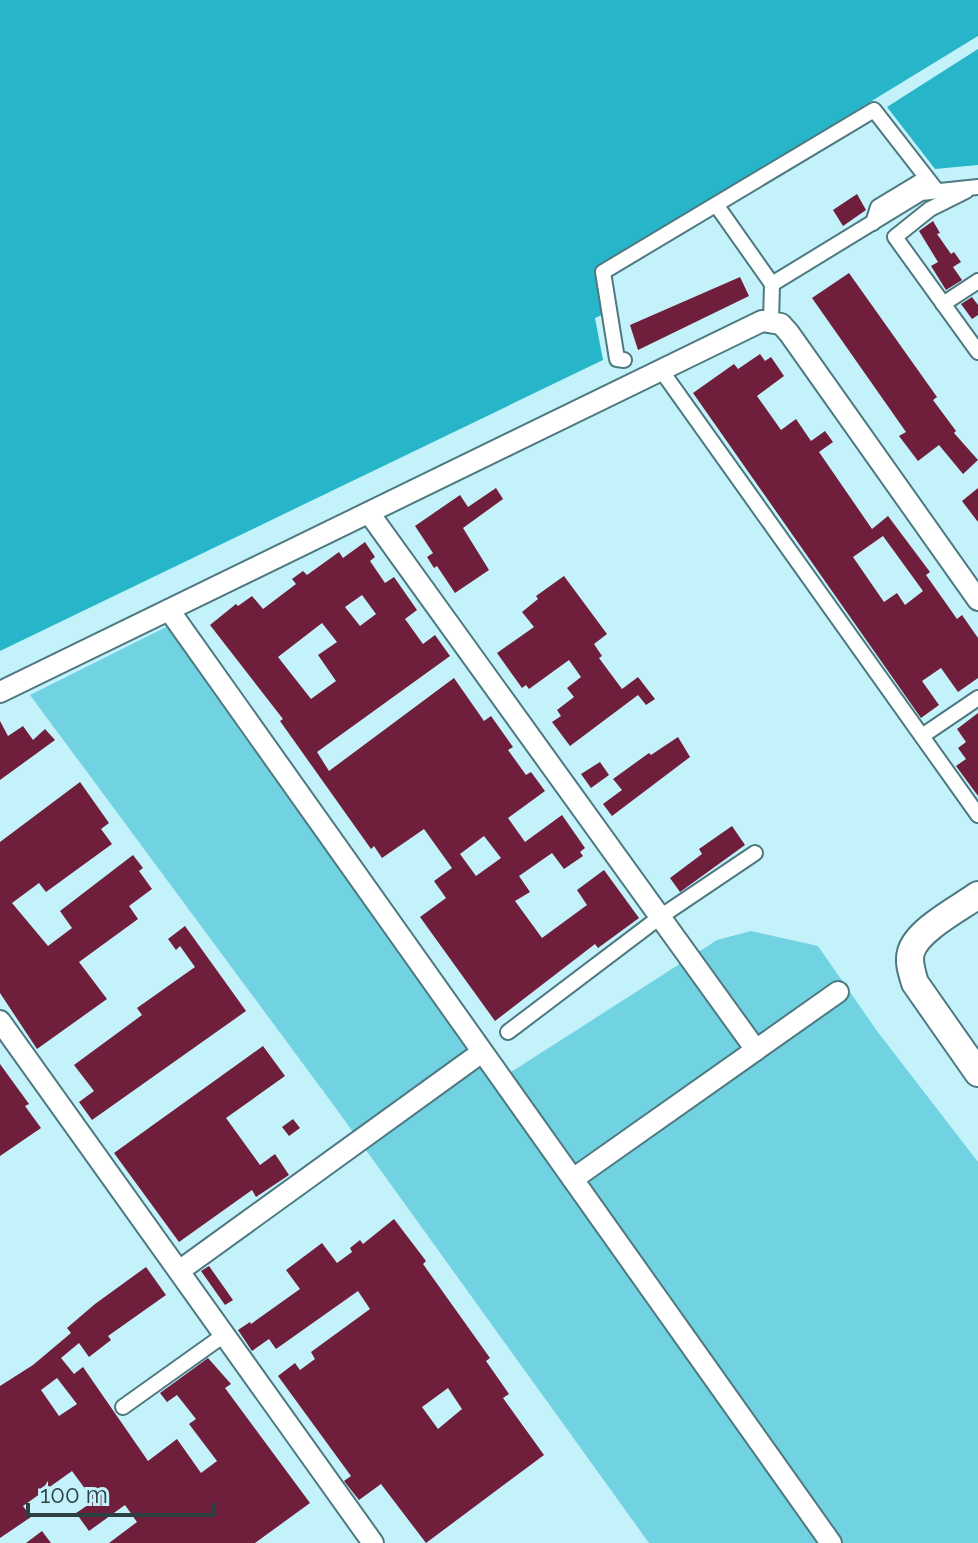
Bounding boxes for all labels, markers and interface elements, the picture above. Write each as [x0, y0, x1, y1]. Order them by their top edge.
scale bar [28, 1467, 214, 1517]
text: 100 m [40, 1480, 108, 1509]

